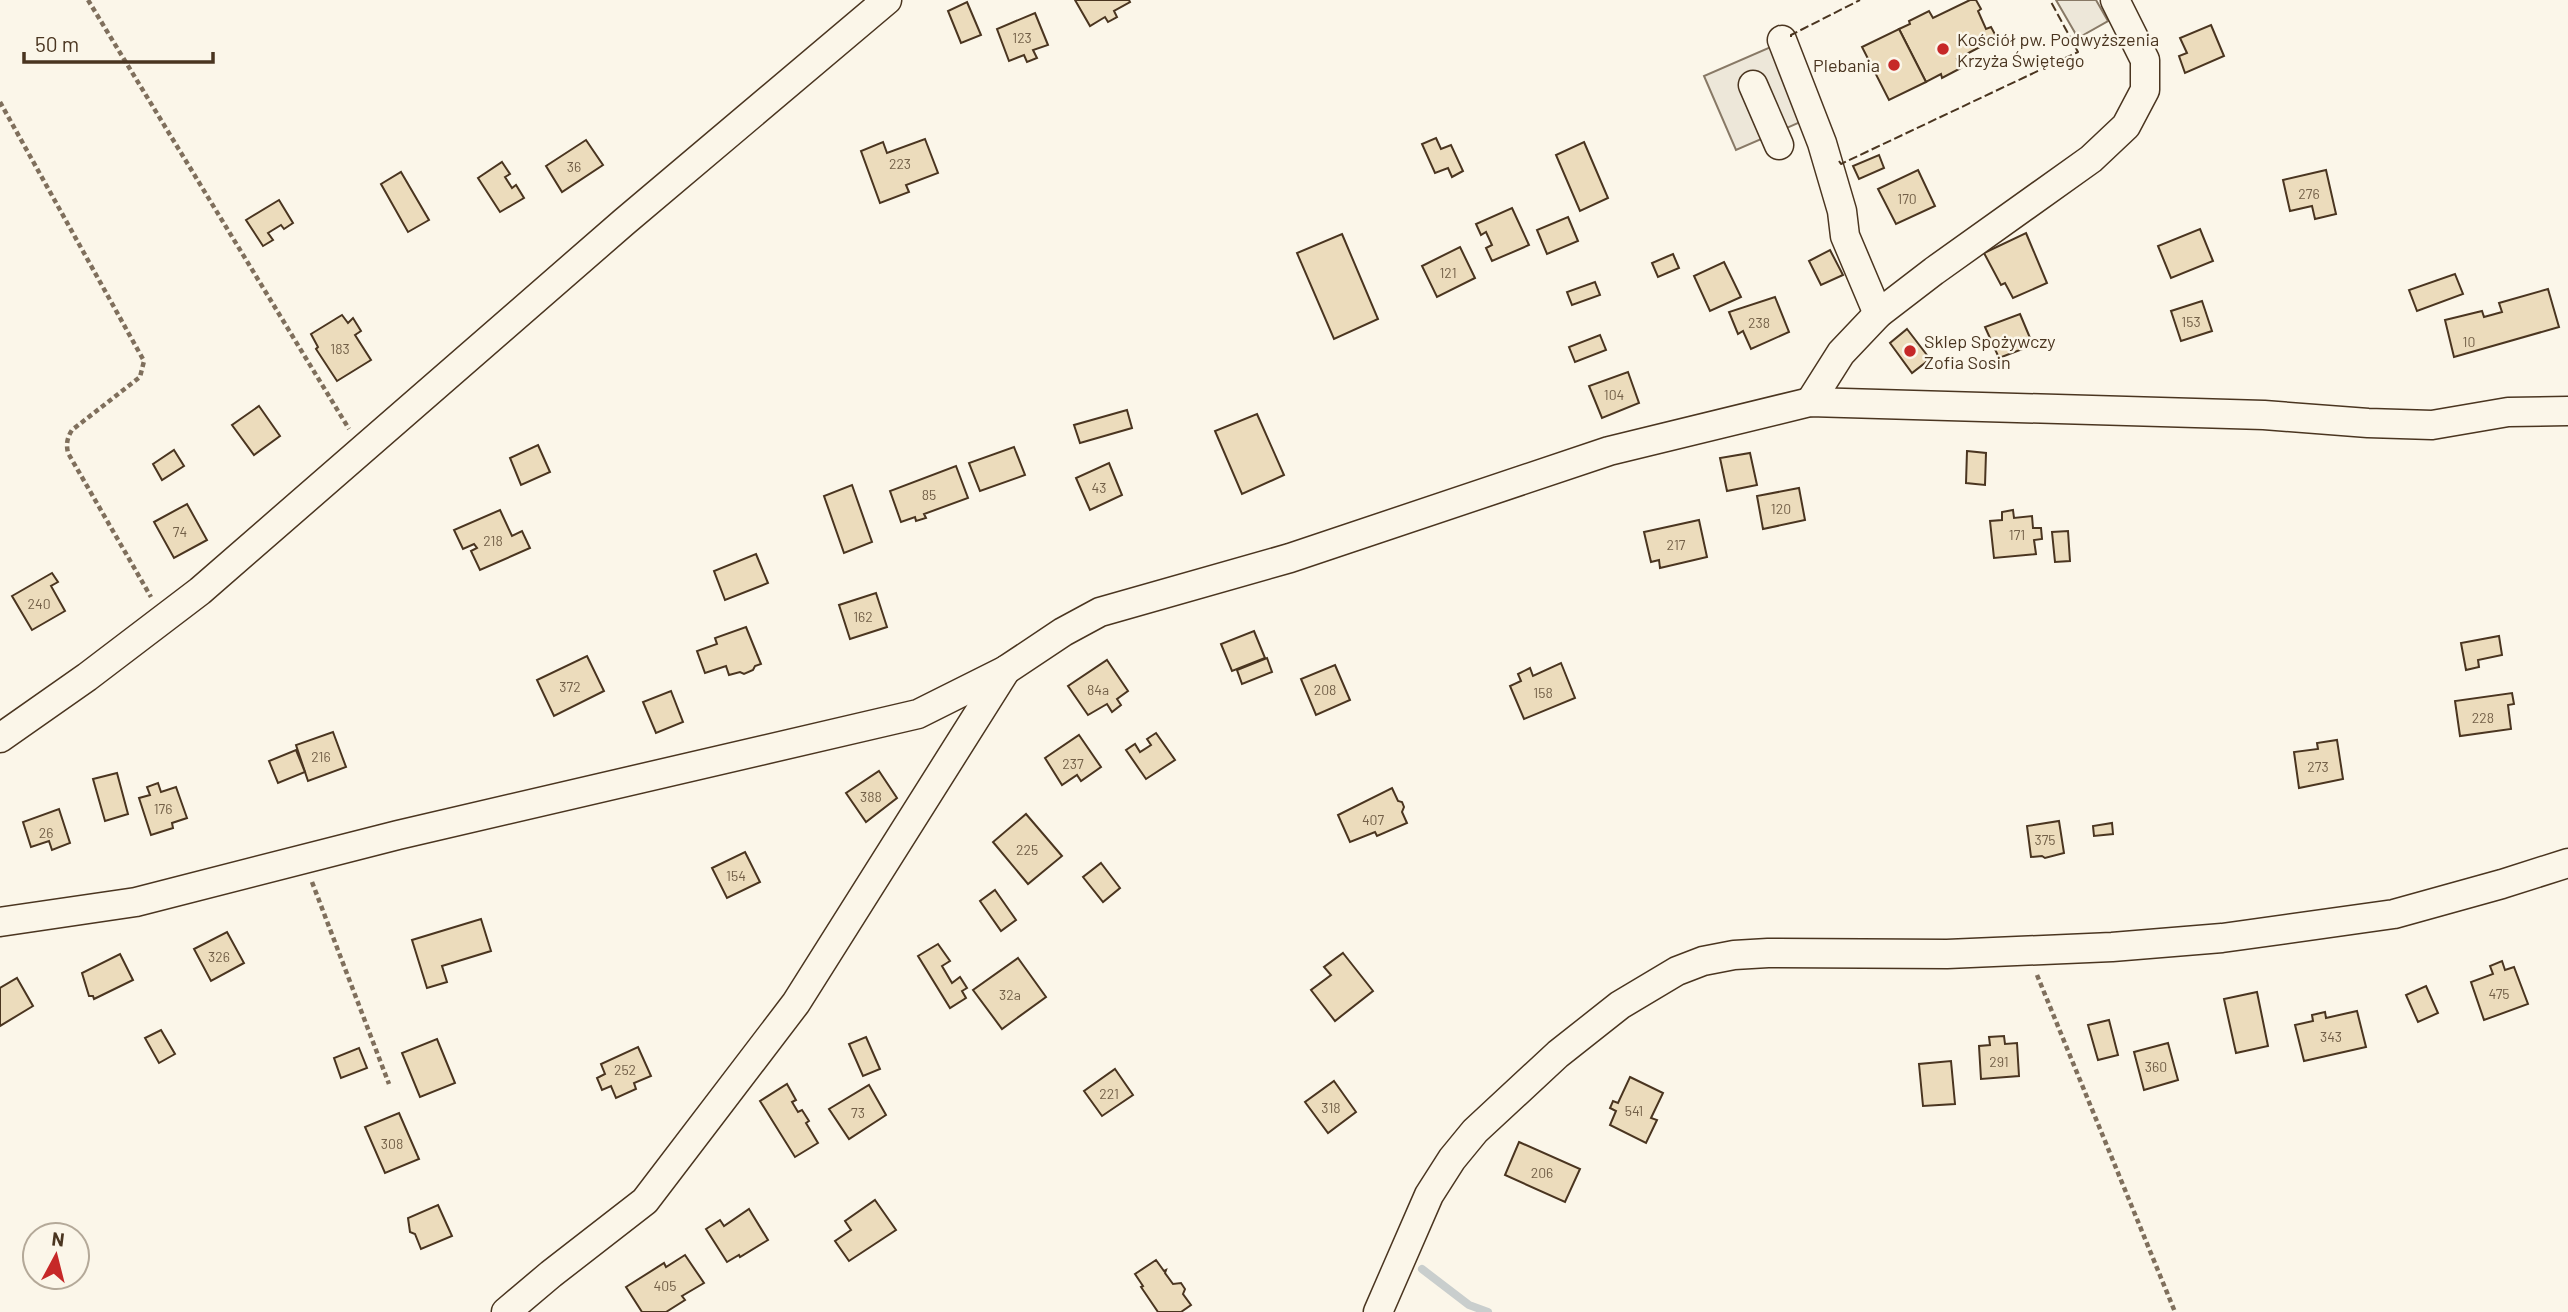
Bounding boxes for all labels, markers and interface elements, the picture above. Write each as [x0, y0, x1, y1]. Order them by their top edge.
scale bar [24, 21, 214, 65]
place label: Kościół pw. Podwyższenia Krzyża Świętego [1957, 28, 2159, 71]
house number: 123 [1012, 29, 1032, 46]
text: 50 m [35, 31, 79, 56]
marker: Kościół pw. Podwyższenia Krzyża Świętego [1935, 41, 1951, 57]
place label: Plebania [1813, 54, 1880, 76]
marker: Plebania [1886, 57, 1902, 73]
house number: 223 [889, 155, 911, 172]
house number: 36 [567, 158, 581, 175]
house number: 276 [2298, 185, 2320, 202]
house number: 170 [1897, 190, 1917, 207]
house number: 121 [1439, 264, 1457, 281]
house number: 153 [2181, 313, 2201, 330]
house number: 238 [1748, 314, 1770, 331]
place label: Sklep Spożywczy Zofia Sosin [1924, 330, 2056, 373]
house number: 10 [2463, 333, 2475, 350]
house number: 183 [330, 340, 350, 357]
marker: Sklep Spożywczy Zofia Sosin [1902, 343, 1918, 359]
house number: 104 [1604, 386, 1624, 403]
house number: 43 [1092, 479, 1106, 496]
house number: 85 [922, 486, 936, 503]
house number: 120 [1771, 500, 1791, 517]
house number: 74 [173, 523, 187, 540]
house number: 171 [2009, 526, 2025, 543]
house number: 218 [483, 532, 503, 549]
house number: 217 [1667, 536, 1686, 553]
house number: 240 [27, 595, 51, 612]
house number: 162 [853, 608, 873, 625]
house number: 372 [559, 678, 581, 695]
house number: 84a [1087, 681, 1109, 698]
house number: 208 [1314, 681, 1336, 698]
house number: 158 [1533, 684, 1553, 701]
house number: 228 [2472, 709, 2494, 726]
house number: 216 [311, 748, 331, 765]
house number: 237 [1062, 755, 1084, 772]
house number: 273 [2307, 758, 2329, 775]
house number: 388 [860, 788, 882, 805]
house number: 176 [154, 800, 172, 817]
house number: 407 [1362, 811, 1384, 828]
house number: 26 [39, 824, 53, 841]
house number: 375 [2034, 831, 2056, 848]
house number: 225 [1016, 841, 1038, 858]
house number: 154 [726, 867, 746, 884]
house number: 326 [208, 948, 230, 965]
house number: 475 [2488, 985, 2510, 1002]
house number: 32a [999, 986, 1021, 1003]
house number: 343 [2320, 1028, 2342, 1045]
house number: 291 [1989, 1053, 2009, 1070]
house number: 360 [2145, 1058, 2167, 1075]
house number: 252 [614, 1061, 636, 1078]
house number: 221 [1099, 1085, 1119, 1102]
house number: 318 [1321, 1099, 1341, 1116]
house number: 541 [1625, 1102, 1643, 1119]
house number: 73 [851, 1104, 865, 1121]
house number: 308 [381, 1135, 403, 1152]
house number: 206 [1531, 1164, 1553, 1181]
north arrow [21, 1221, 91, 1291]
text: N [50, 1226, 66, 1251]
house number: 405 [654, 1277, 676, 1294]

